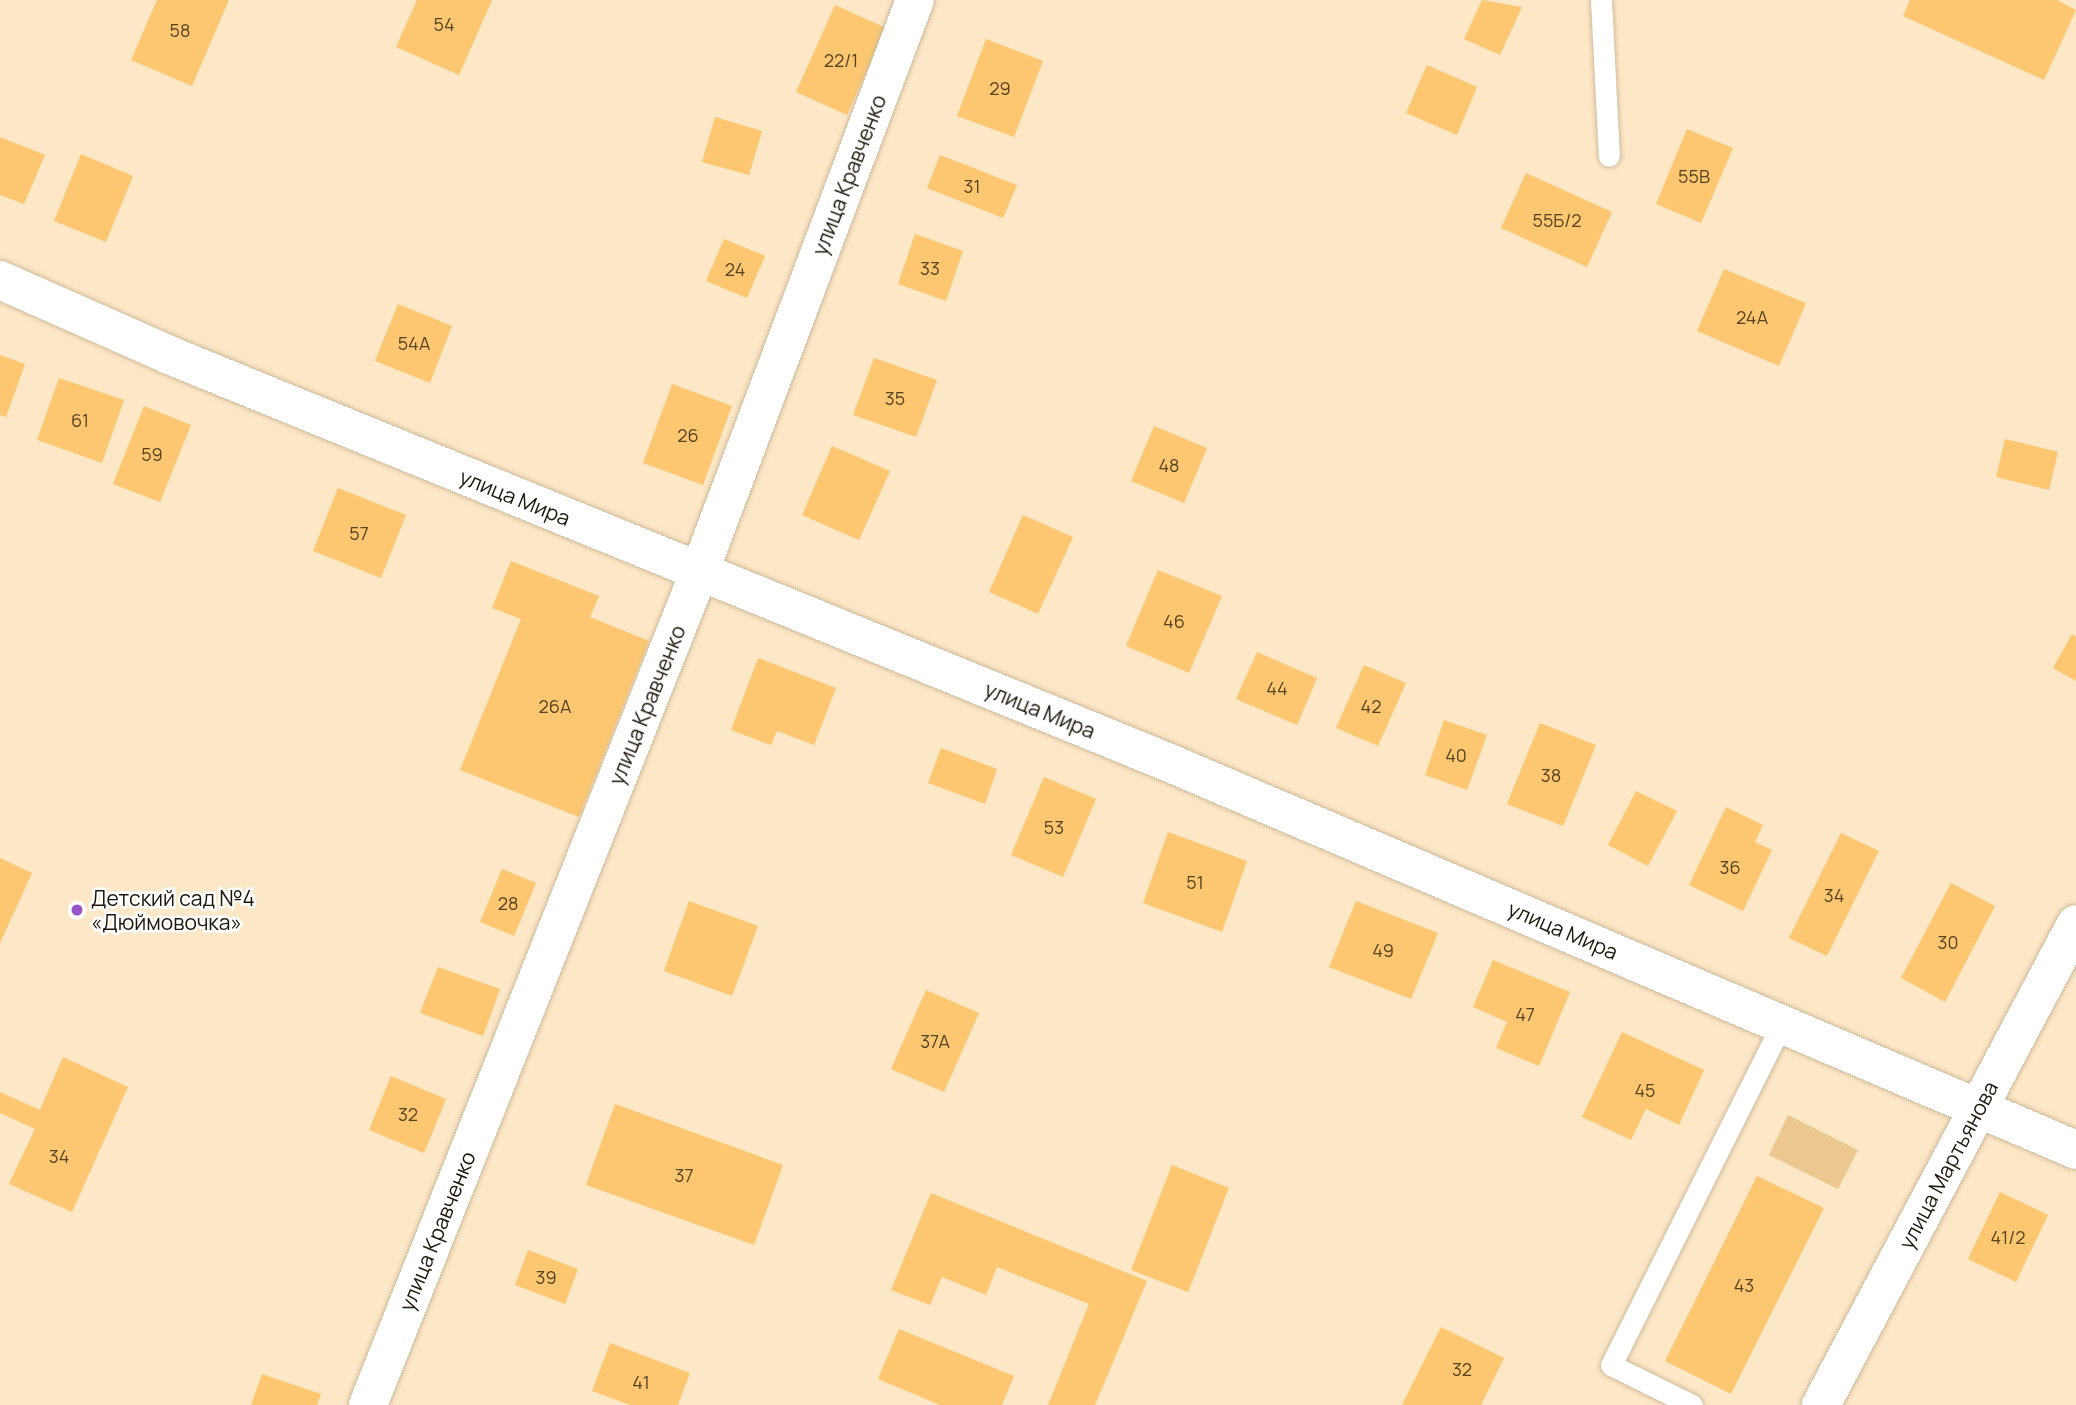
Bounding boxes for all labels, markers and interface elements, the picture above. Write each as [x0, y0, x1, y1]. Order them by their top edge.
house number: 54 [433, 13, 455, 35]
house number: 58 [170, 19, 190, 41]
house number: 22/1 [824, 49, 858, 71]
house number: 29 [989, 77, 1011, 99]
street label: улица Кравченко [807, 91, 891, 259]
house number: 55В [1678, 165, 1710, 187]
house number: 31 [964, 175, 980, 197]
house number: 55Б/2 [1533, 209, 1581, 231]
house number: 33 [920, 257, 940, 279]
house number: 24 [725, 258, 745, 280]
house number: 24А [1736, 306, 1768, 328]
house number: 54А [398, 332, 430, 354]
house number: 35 [885, 387, 905, 409]
house number: 61 [71, 409, 89, 431]
house number: 26 [677, 424, 699, 446]
house number: 59 [141, 443, 163, 465]
house number: 48 [1158, 454, 1180, 476]
street label: улица Мира [456, 463, 574, 531]
house number: 57 [349, 522, 369, 544]
house number: 46 [1163, 610, 1185, 632]
street label: улица Кравченко [603, 621, 691, 789]
street label: улица Мира [981, 676, 1099, 744]
house number: 44 [1266, 677, 1288, 699]
house number: 26А [539, 695, 571, 717]
house number: 42 [1361, 695, 1381, 717]
house number: 40 [1445, 744, 1467, 766]
house number: 38 [1541, 764, 1561, 786]
house number: 53 [1044, 816, 1064, 838]
house number: 36 [1719, 856, 1741, 878]
house number: 51 [1186, 871, 1204, 893]
house number: 34 [1824, 884, 1844, 906]
place label: Детский сад №4 «Дюймовочка» [91, 885, 255, 935]
house number: 28 [498, 892, 518, 914]
street label: улица Мира [1504, 896, 1622, 964]
marker: Детский сад №4 «Дюймовочка» [69, 902, 85, 918]
house number: 30 [1938, 931, 1958, 953]
house number: 49 [1372, 939, 1394, 961]
house number: 47 [1515, 1003, 1535, 1025]
house number: 37А [920, 1030, 950, 1052]
street label: улица Мартьянова [1893, 1077, 2003, 1253]
house number: 45 [1634, 1079, 1656, 1101]
house number: 32 [398, 1103, 418, 1125]
house number: 34 [49, 1145, 69, 1167]
street label: улица Кравченко [393, 1147, 481, 1315]
house number: 37 [675, 1164, 693, 1186]
house number: 41/2 [1991, 1226, 2025, 1248]
house number: 39 [535, 1266, 557, 1288]
house number: 43 [1734, 1274, 1754, 1296]
house number: 32 [1452, 1358, 1472, 1380]
house number: 41 [632, 1371, 650, 1393]

